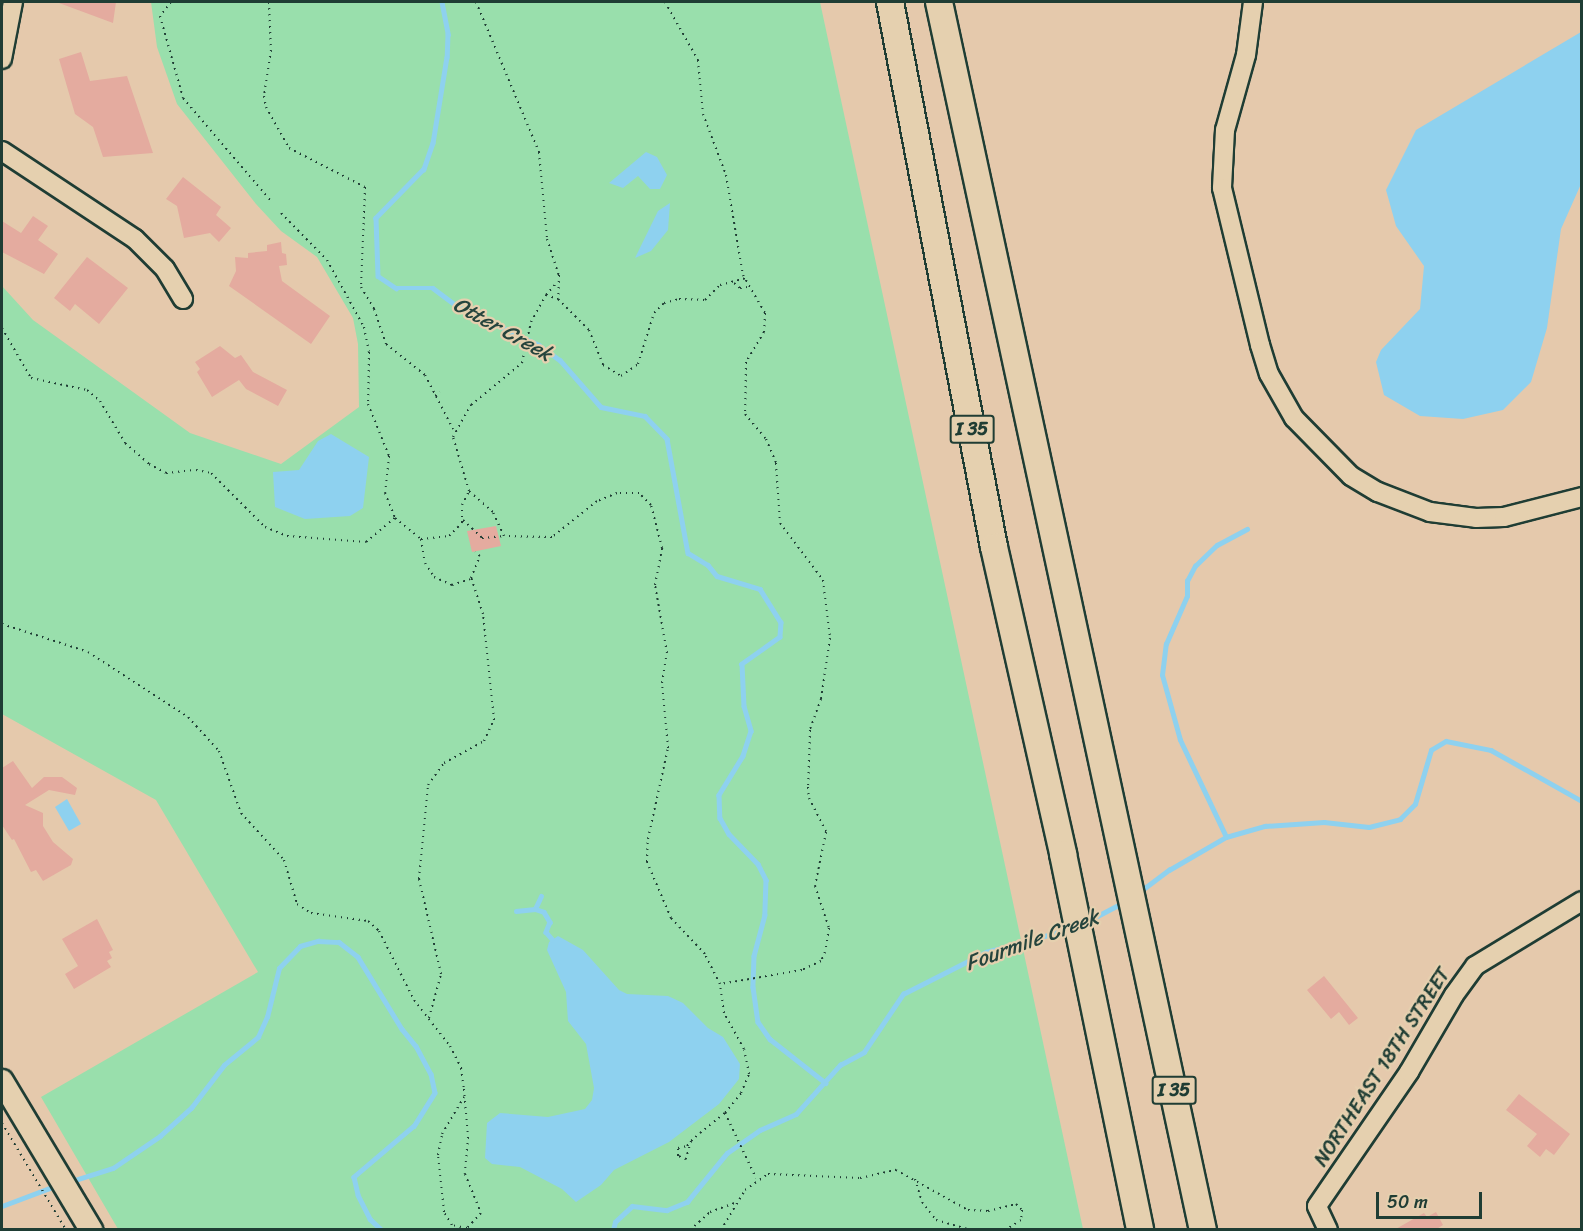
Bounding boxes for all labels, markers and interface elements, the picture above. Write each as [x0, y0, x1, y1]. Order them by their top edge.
water label: Otter Creek [449, 291, 557, 367]
road number: I 35 [950, 414, 994, 444]
water label: Fourmile Creek [962, 904, 1102, 976]
street label: NORTHEAST 18TH STREET [1308, 962, 1456, 1172]
road number: I 35 [1152, 1075, 1196, 1105]
scale bar [1379, 1180, 1486, 1218]
text: 50 m [1387, 1186, 1428, 1218]

